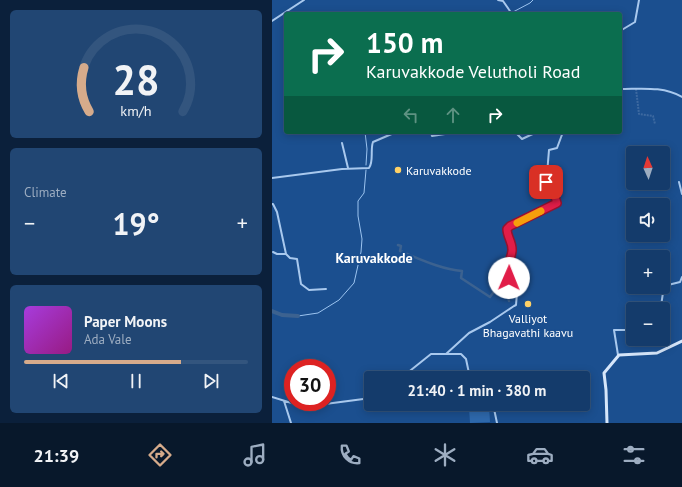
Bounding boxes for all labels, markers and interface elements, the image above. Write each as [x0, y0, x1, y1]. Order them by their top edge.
text: 150 m [366, 24, 443, 61]
icon: right [300, 28, 352, 80]
text: 28 [112, 53, 160, 106]
text: Karuvakkode Velutholi Road [366, 60, 580, 83]
text: km/h [120, 100, 152, 119]
icon: left [400, 104, 422, 126]
icon: ahead [442, 104, 464, 126]
icon: right [484, 104, 506, 126]
north arrow [626, 146, 670, 190]
map controls [626, 146, 670, 346]
place label: Karuvakkode [406, 163, 472, 178]
marker: Karuvakkode [393, 165, 403, 175]
pin [529, 165, 563, 199]
icon: arrive [535, 171, 557, 193]
text: Climate [24, 184, 67, 201]
button: sound [626, 198, 670, 242]
text: 19° [112, 204, 160, 243]
text: − [24, 209, 35, 237]
text: + [237, 209, 248, 237]
district label: Karuvakkode [335, 249, 413, 267]
button: + [626, 250, 670, 294]
position arrow [488, 257, 530, 299]
marker: Valliyot Bhagavathi kaavu [523, 299, 533, 309]
button: − [626, 302, 670, 346]
place label: Valliyot Bhagavathi kaavu [483, 311, 573, 340]
text: Paper Moons [84, 312, 167, 331]
text: Ada Vale [84, 331, 132, 348]
speed limit sign: 30 [284, 359, 336, 411]
icon: previous [50, 370, 72, 392]
icon: pause [125, 370, 147, 392]
icon: next [200, 370, 222, 392]
text: 21:40 · 1 min · 380 m [408, 381, 546, 400]
icon: directions [146, 441, 174, 469]
icon: music [241, 441, 269, 469]
icon: phone [336, 441, 364, 469]
icon: climate [431, 441, 459, 469]
icon: car [526, 441, 554, 469]
icon: filters [620, 441, 648, 469]
text: 21:39 [33, 444, 79, 467]

